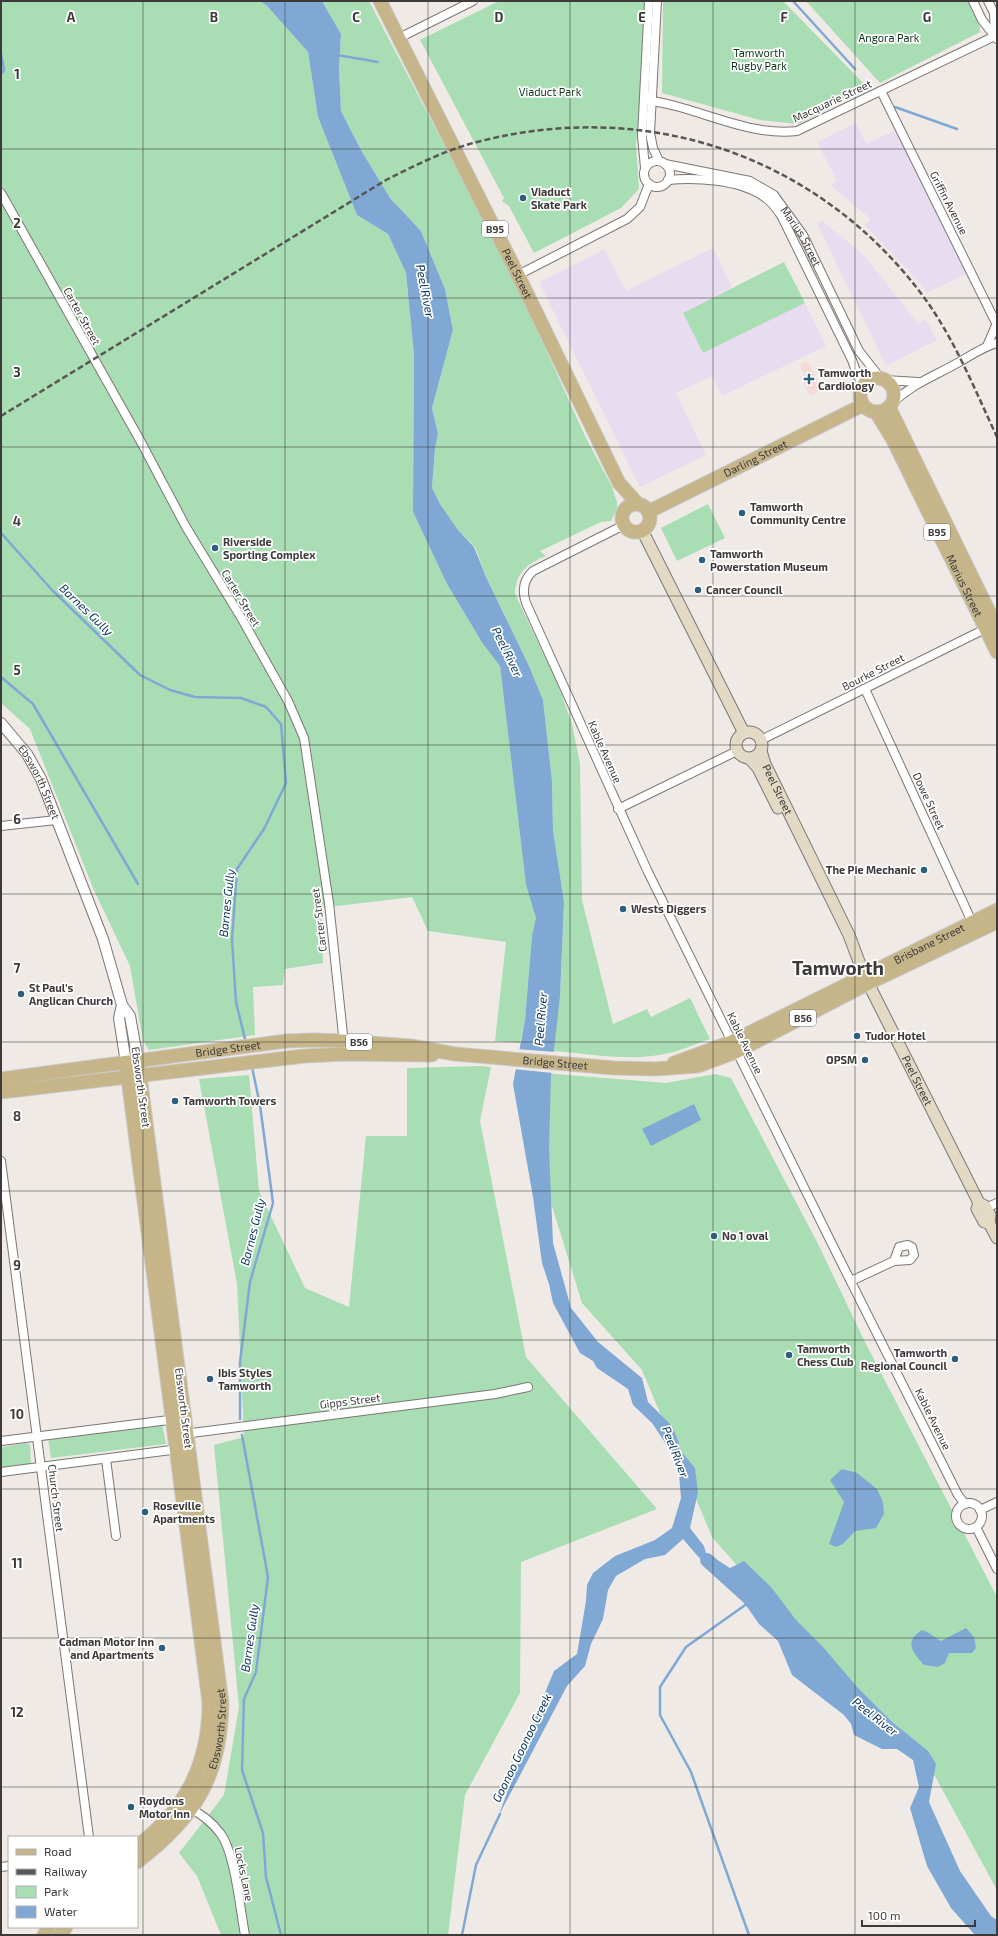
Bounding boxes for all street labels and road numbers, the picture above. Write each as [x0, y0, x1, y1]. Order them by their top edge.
street label: Macquarie Street [790, 77, 873, 125]
street label: Griffin Avenue [928, 169, 971, 237]
street label: Marius Street [778, 204, 824, 268]
road number: B95 [482, 221, 508, 237]
street label: Peel Street [500, 246, 535, 300]
street label: Carter Street [61, 285, 104, 347]
street label: Darling Street [721, 437, 789, 479]
road number: B95 [924, 524, 950, 540]
street label: Marius Street [944, 552, 986, 619]
street label: Carter Street [219, 567, 263, 629]
street label: Bourke Street [839, 650, 906, 693]
street label: Kable Avenue [586, 719, 625, 785]
street label: Ebsworth Street [16, 742, 63, 821]
street label: Peel Street [760, 762, 796, 817]
street label: Dowe Street [911, 770, 948, 831]
street label: Carter Street [308, 887, 329, 953]
street label: Brisbane Street [891, 920, 966, 966]
street label: Kable Avenue [725, 1010, 766, 1076]
road number: B56 [790, 1010, 816, 1026]
road number: B56 [346, 1034, 372, 1050]
street label: Bridge Street [195, 1037, 261, 1059]
street label: Ebsworth Street [129, 1046, 154, 1128]
street label: Bridge Street [522, 1053, 588, 1072]
street label: Peel Street [900, 1053, 936, 1107]
street label: Ebsworth Street [173, 1367, 196, 1449]
street label: Kable Avenue [913, 1386, 954, 1452]
street label: Gipps Street [319, 1390, 381, 1411]
street label: Church Street [46, 1463, 67, 1532]
street label: Ebsworth Street [205, 1688, 228, 1771]
street label: Locks Lane [232, 1846, 257, 1902]

